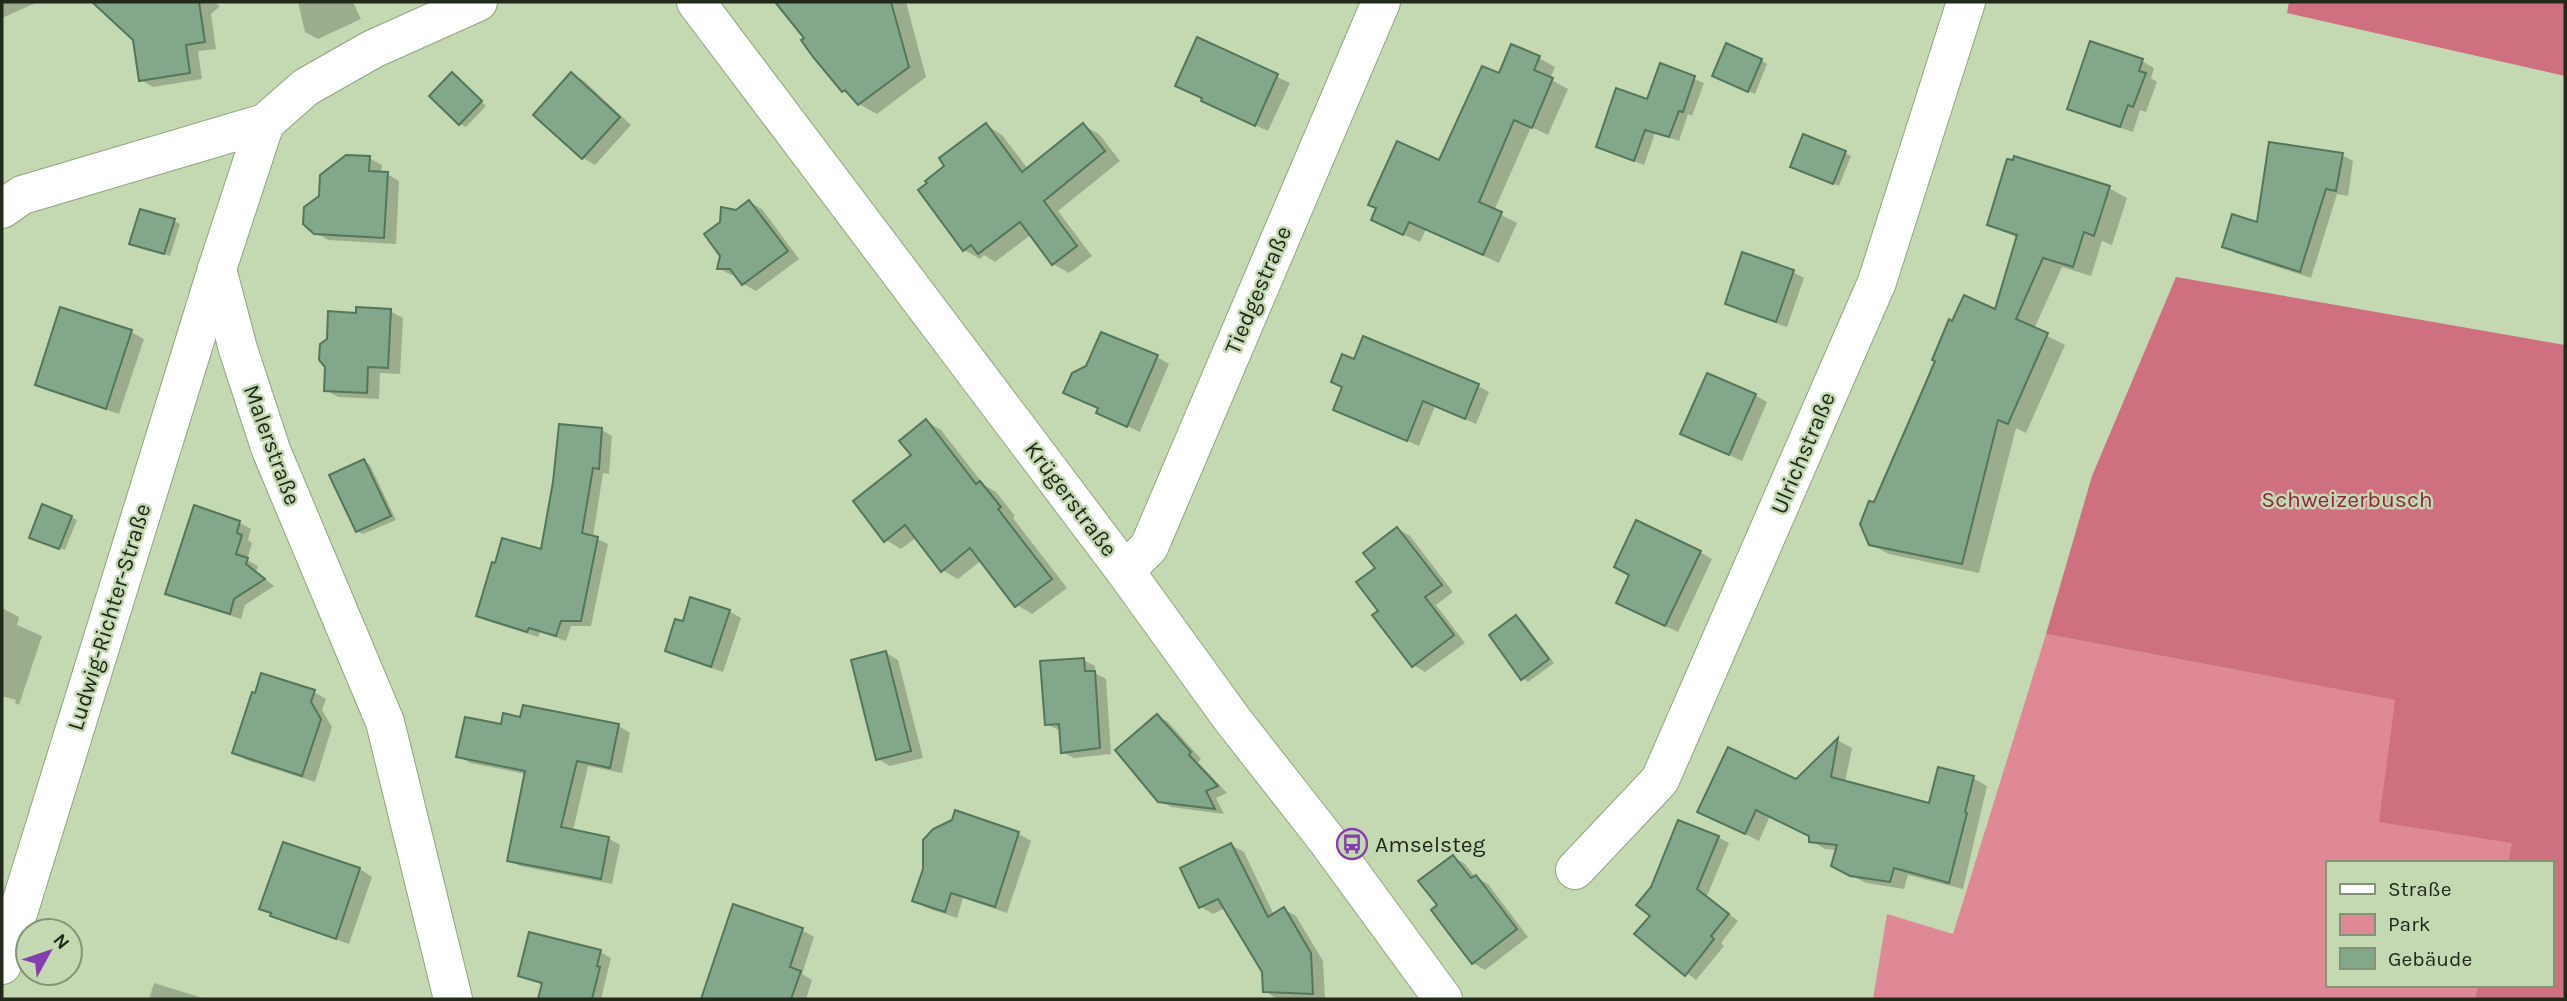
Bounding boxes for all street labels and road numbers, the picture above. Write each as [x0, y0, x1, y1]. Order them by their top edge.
street label: Tiedgestraße [1219, 222, 1297, 358]
street label: Malerstraße [238, 381, 306, 509]
street label: Ulrichstraße [1765, 388, 1841, 518]
street label: Krügerstraße [1019, 436, 1123, 562]
street label: Ludwig-Richter-Straße [62, 500, 156, 734]

